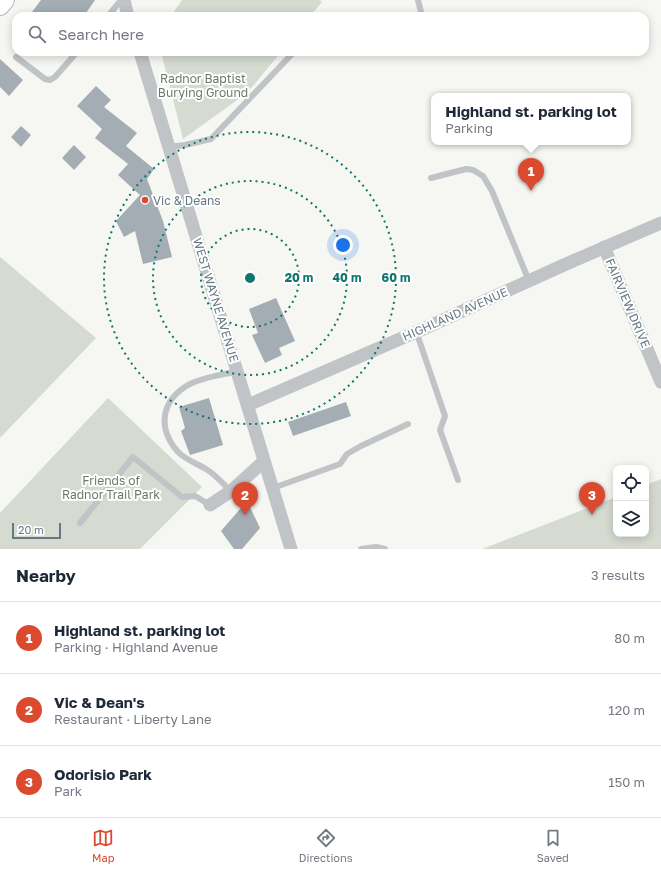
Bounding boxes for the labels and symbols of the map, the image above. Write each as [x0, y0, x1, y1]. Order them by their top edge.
park label: Radnor Baptist Burying Ground [158, 71, 248, 100]
pin: 1 [518, 158, 544, 191]
place label: Vic & Deans [153, 193, 221, 208]
marker: Vic & Deans [140, 195, 150, 205]
your location [333, 235, 353, 255]
street label: WEST WAYNE AVENUE [190, 236, 242, 364]
street label: FAIRVIEW DRIVE [602, 256, 654, 350]
text: 20 m [285, 270, 313, 285]
text: 40 m [333, 270, 361, 285]
text: 60 m [382, 270, 410, 285]
centre of rings [243, 271, 257, 285]
street label: HIGHLAND AVENUE [400, 284, 510, 344]
park label: Friends of Radnor Trail Park [62, 473, 160, 502]
pin: 2 [232, 482, 258, 515]
pin: 3 [579, 482, 605, 515]
scale bar [12, 521, 61, 540]

